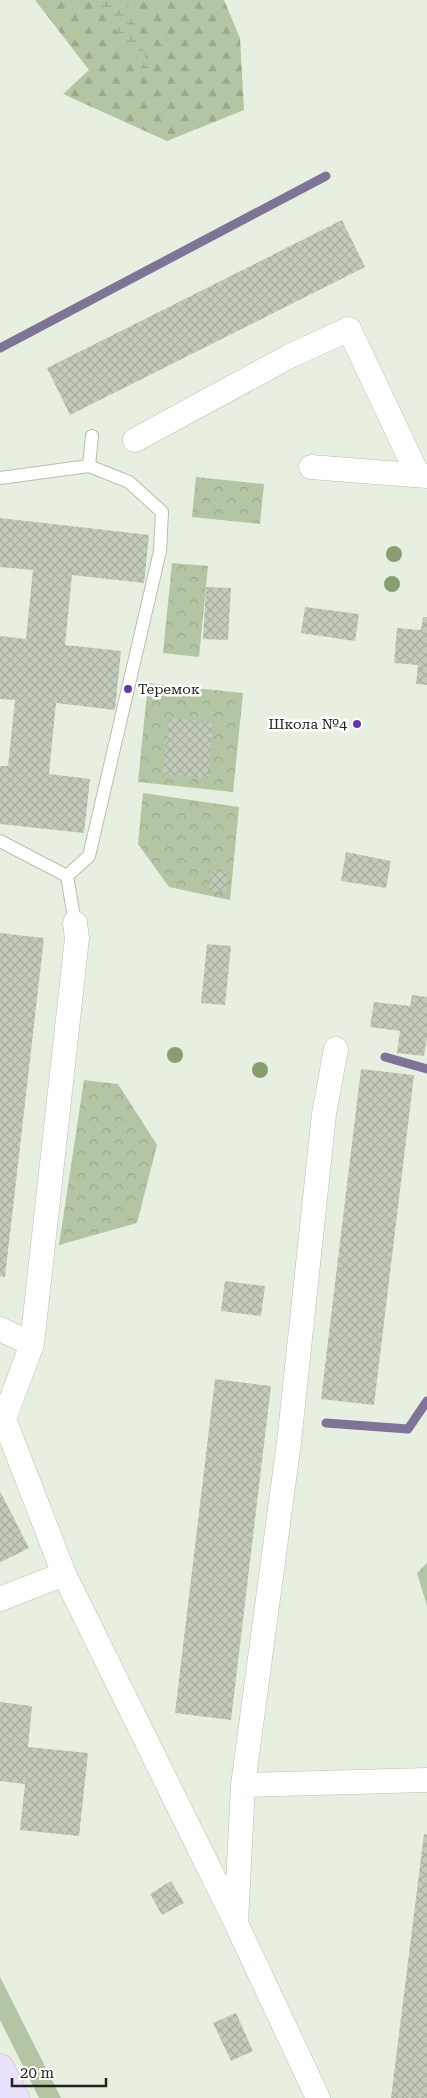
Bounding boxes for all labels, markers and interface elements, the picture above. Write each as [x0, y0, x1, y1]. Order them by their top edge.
place label: Теремок [138, 681, 200, 697]
marker: Теремок [122, 683, 134, 695]
place label: Школа №4 [268, 716, 347, 732]
marker: Школа №4 [351, 718, 363, 730]
scale bar [12, 2056, 106, 2088]
text: 20 m [20, 2064, 55, 2082]

